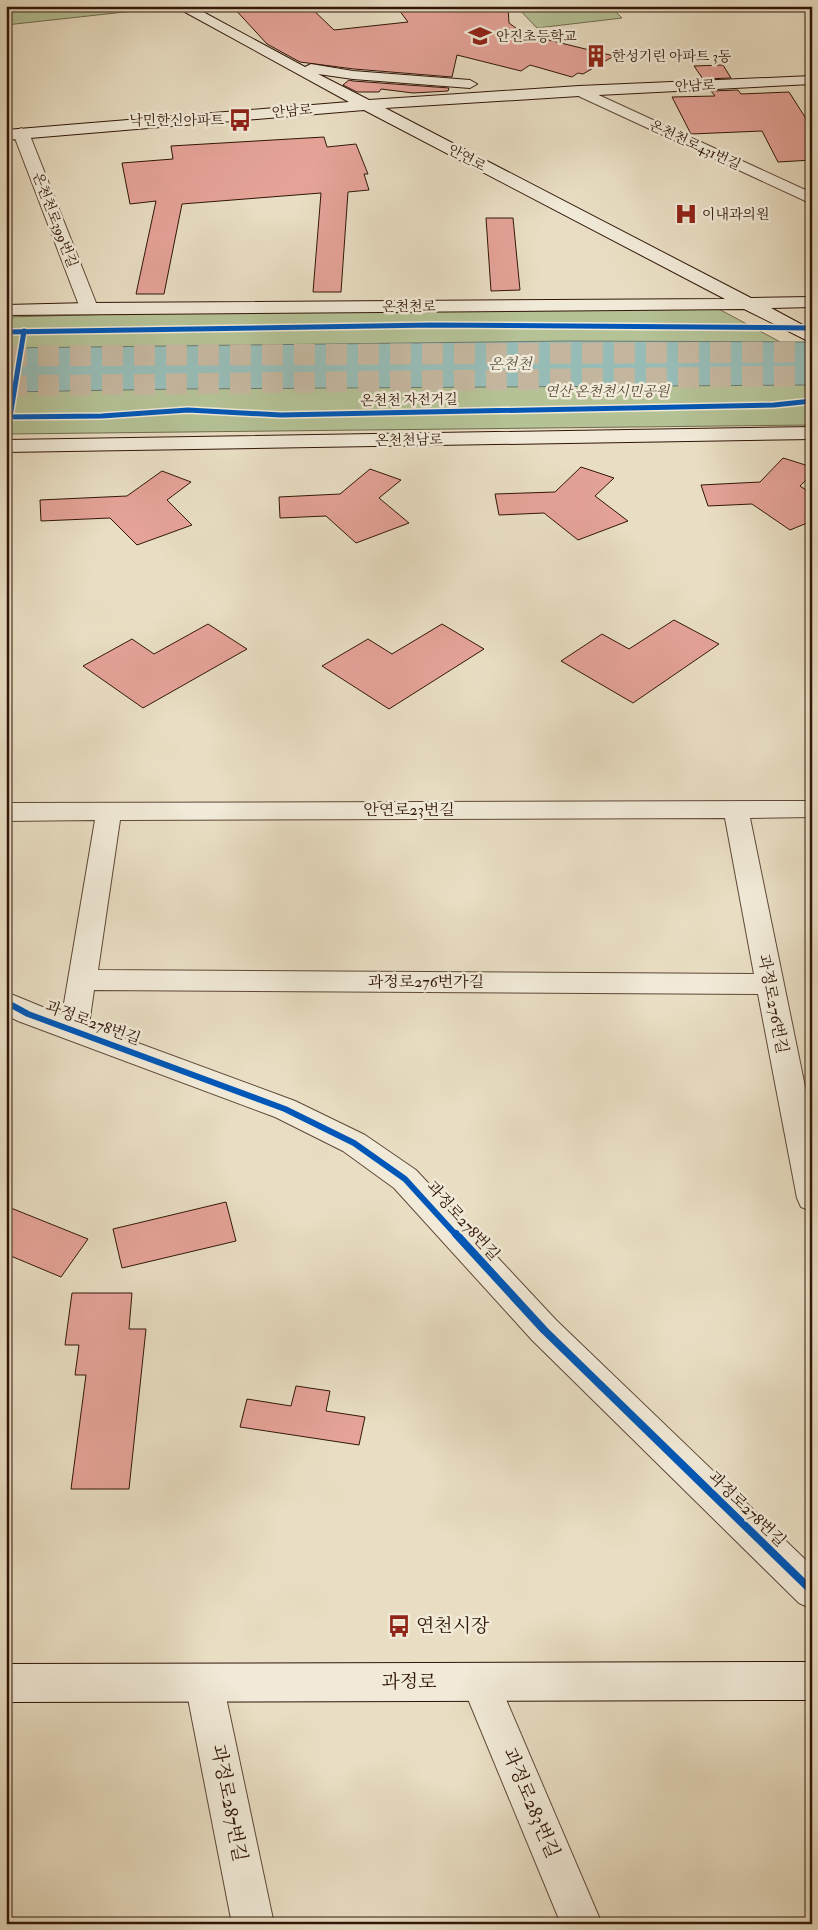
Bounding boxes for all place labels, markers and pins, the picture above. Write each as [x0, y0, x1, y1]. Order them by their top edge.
school or university icon: 안진초등학교 [467, 23, 493, 49]
place label: 안진초등학교 [496, 28, 578, 45]
building icon: 한성기린 아파트 3동 [583, 43, 609, 69]
place label: 한성기린 아파트 3동 [612, 48, 732, 65]
bus stop icon: 낙민한신아파트 [227, 107, 253, 133]
place label: 낙민한신아파트 [129, 112, 224, 129]
hospital icon: 이내과의원 [673, 201, 699, 227]
place label: 이내과의원 [702, 206, 770, 223]
bus stop icon: 연천시장 [386, 1613, 412, 1639]
place label: 연천시장 [416, 1614, 490, 1638]

